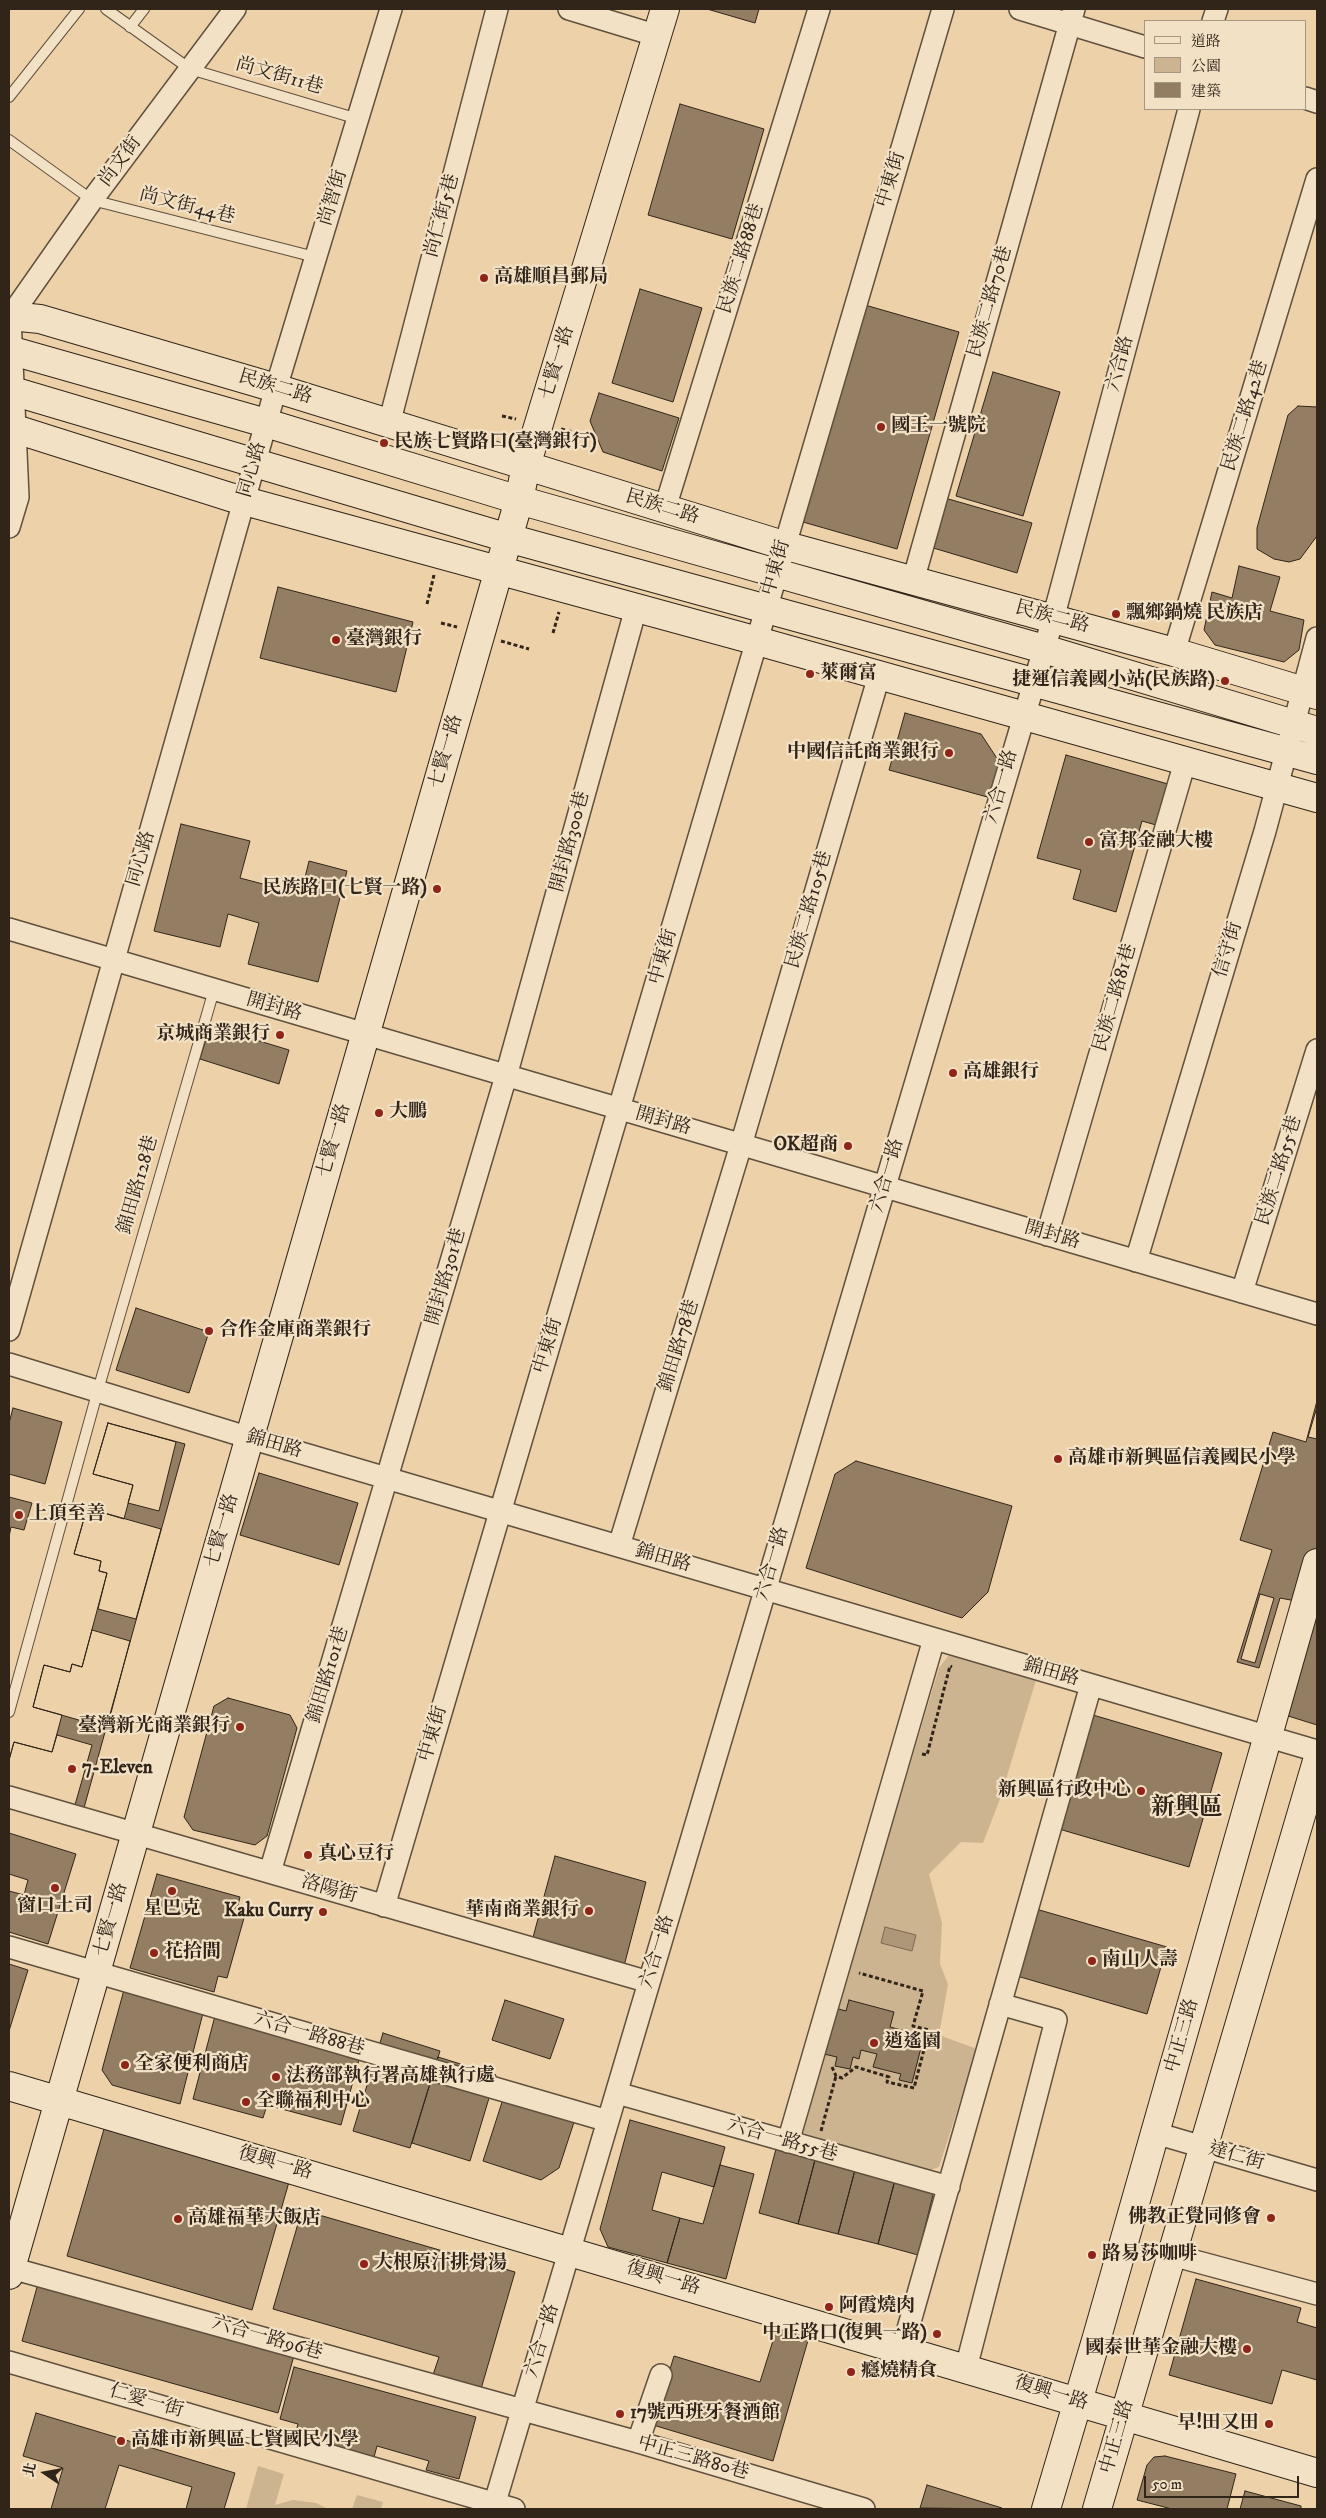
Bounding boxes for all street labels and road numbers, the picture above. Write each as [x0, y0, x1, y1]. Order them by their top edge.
street label: 尚文街11巷 [233, 54, 325, 100]
street label: 尚文街 [95, 132, 147, 192]
street label: 中東街 [873, 149, 911, 211]
street label: 尚智街 [315, 167, 353, 229]
street label: 尚仁街5巷 [421, 172, 465, 260]
street label: 尚文街44巷 [137, 184, 237, 230]
street label: 民族二路88巷 [714, 201, 770, 317]
street label: 民族二路70巷 [964, 243, 1018, 361]
street label: 七賢一路 [536, 323, 580, 403]
street label: 六合路 [1103, 334, 1139, 394]
street label: 民族二路42巷 [1218, 358, 1274, 474]
street label: 民族二路 [235, 366, 315, 410]
street label: 同心路 [234, 439, 272, 501]
street label: 民族二路 [622, 486, 702, 530]
street label: 中東街 [758, 537, 796, 599]
street label: 民族二路 [1012, 597, 1092, 639]
street label: 七賢一路 [426, 712, 468, 792]
street label: 六合一路 [981, 747, 1023, 827]
street label: 開封路300巷 [547, 789, 595, 895]
street label: 同心路 [123, 828, 161, 890]
street label: 民族二路105巷 [782, 848, 838, 972]
street label: 信守街 [1210, 919, 1248, 981]
street label: 中東街 [645, 926, 683, 988]
street label: 民族二路81巷 [1090, 941, 1142, 1055]
street label: 開封路 [243, 989, 305, 1027]
street label: 七賢一路 [314, 1101, 356, 1181]
street label: 開封路 [632, 1103, 694, 1141]
street label: 民族二路55巷 [1252, 1113, 1308, 1229]
street label: 錦田路128巷 [114, 1133, 164, 1237]
street label: 六合一路 [867, 1136, 909, 1216]
street label: 開封路 [1021, 1217, 1083, 1255]
street label: 開封路301巷 [422, 1226, 472, 1328]
street label: 錦田路78巷 [655, 1297, 705, 1395]
street label: 中東街 [530, 1315, 568, 1377]
street label: 錦田路 [243, 1426, 305, 1464]
street label: 七賢一路 [202, 1491, 244, 1571]
street label: 六合一路 [752, 1524, 794, 1604]
street label: 錦田路 [632, 1540, 694, 1578]
street label: 錦田路101巷 [303, 1624, 355, 1726]
street label: 錦田路 [1020, 1654, 1082, 1692]
street label: 中東街 [415, 1703, 453, 1765]
street label: 洛陽街 [298, 1871, 360, 1909]
street label: 七賢一路 [91, 1880, 133, 1960]
street label: 六合一路 [636, 1912, 680, 1992]
street label: 中正三路 [1162, 1996, 1204, 2076]
street label: 六合一路88巷 [251, 2008, 367, 2062]
street label: 六合一路55巷 [724, 2114, 840, 2168]
street label: 達仁街 [1205, 2138, 1267, 2176]
street label: 復興一路 [235, 2143, 315, 2185]
street label: 復興一路 [623, 2257, 703, 2301]
street label: 六合一路 [521, 2301, 565, 2381]
street label: 六合一路96巷 [209, 2312, 325, 2366]
street label: 復興一路 [1011, 2372, 1091, 2416]
street label: 仁愛一街 [106, 2381, 186, 2423]
street label: 中正三路 [1097, 2397, 1139, 2477]
street label: 中正三路80巷 [635, 2432, 751, 2486]

